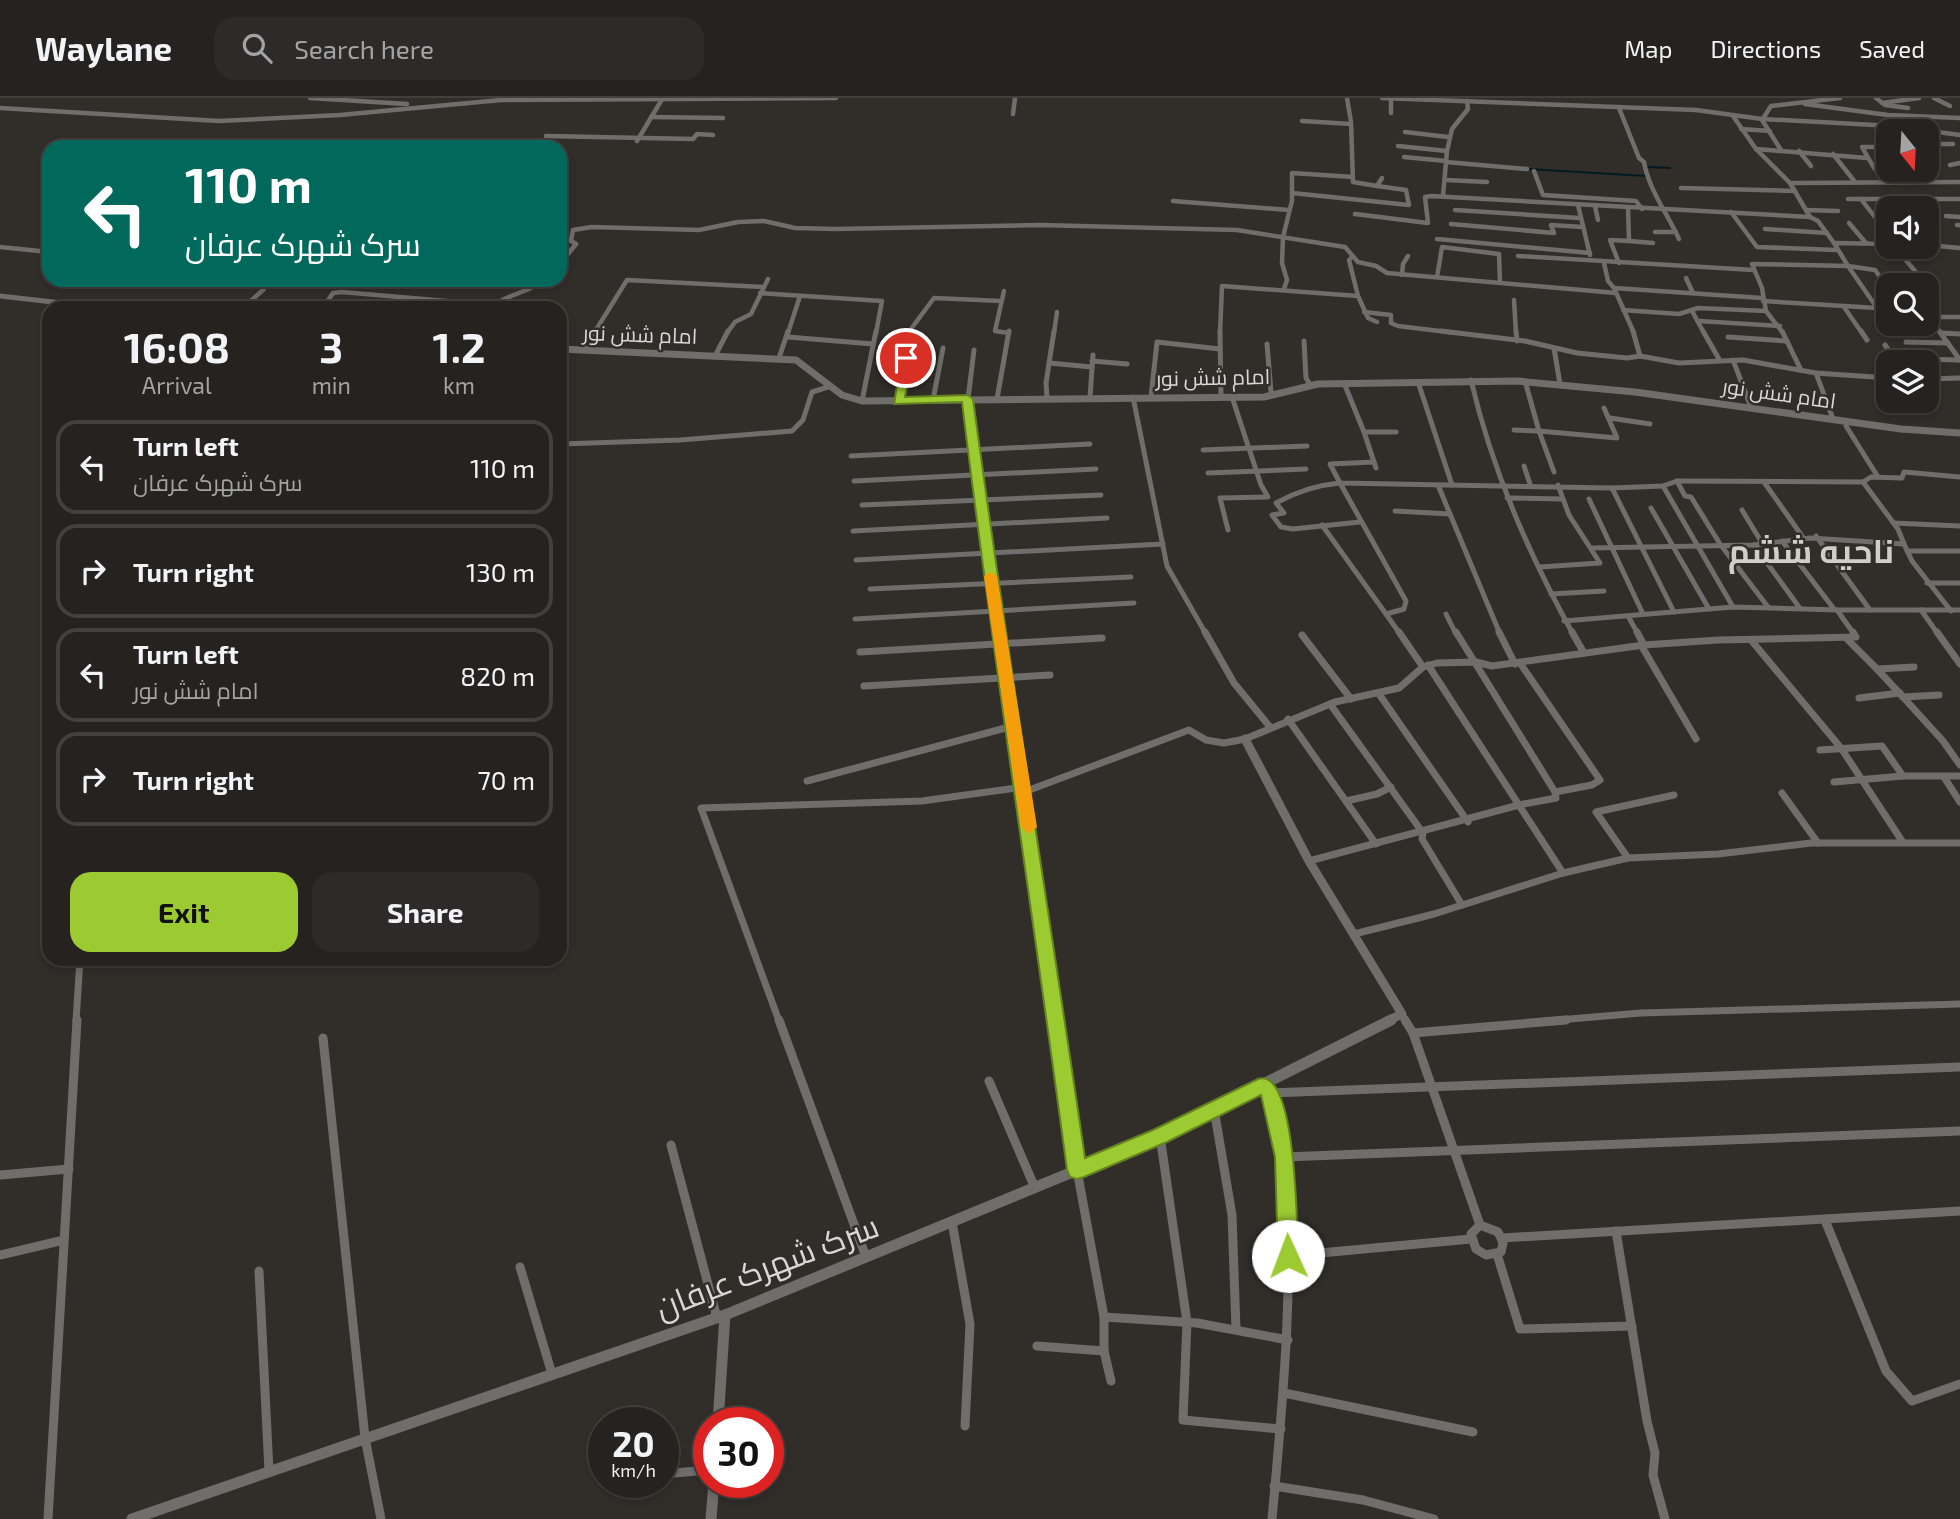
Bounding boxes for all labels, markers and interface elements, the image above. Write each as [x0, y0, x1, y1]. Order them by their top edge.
search box [214, 17, 704, 80]
text: Waylane [35, 28, 172, 68]
icon: search [238, 29, 276, 67]
text: Search here [294, 33, 434, 64]
text: Map [1624, 34, 1672, 63]
text: Directions [1710, 34, 1821, 63]
text: Saved [1859, 34, 1925, 63]
north arrow [1876, 119, 1939, 182]
map controls [1876, 119, 1939, 413]
text: 110 m [185, 154, 312, 213]
icon: left [70, 168, 161, 259]
button: sound [1876, 196, 1939, 259]
text: سرک شهرک عرفان [185, 224, 421, 262]
button: search [1876, 273, 1939, 336]
street label: امام شش نور [581, 319, 698, 351]
text: 16:08 [124, 321, 230, 371]
text: 3 [319, 321, 343, 371]
text: 1.2 [433, 321, 485, 371]
pin [876, 328, 936, 388]
icon: arrive [887, 339, 925, 377]
button: layers [1876, 350, 1939, 413]
street label: امام شش نور [1154, 363, 1271, 393]
text: Arrival [142, 371, 212, 399]
text: min [312, 371, 351, 399]
text: km [443, 371, 475, 399]
street label: امام شش نور [1719, 372, 1838, 416]
text: Turn left [133, 430, 239, 461]
icon: left [74, 448, 112, 486]
text: 110 m [470, 452, 535, 483]
text: سرک شهرک عرفان [133, 468, 303, 496]
district label: ناحیه ششم [1728, 530, 1894, 574]
icon: right [74, 552, 112, 590]
text: Turn right [133, 556, 254, 587]
text: 130 m [466, 556, 535, 587]
text: Turn left [133, 638, 239, 669]
icon: left [74, 656, 112, 694]
text: 820 m [460, 660, 535, 691]
text: امام شش نور [133, 676, 259, 704]
icon: right [74, 760, 112, 798]
text: Turn right [133, 764, 254, 795]
text: 70 m [477, 764, 535, 795]
button: Exit [70, 872, 298, 952]
button: Share [312, 872, 539, 952]
street label: سرک شهرک عرفان [649, 1205, 884, 1327]
position arrow [1251, 1219, 1325, 1293]
speed limit sign: 30 [693, 1407, 784, 1498]
text: 20 [612, 1422, 655, 1464]
text: km/h [611, 1459, 656, 1481]

